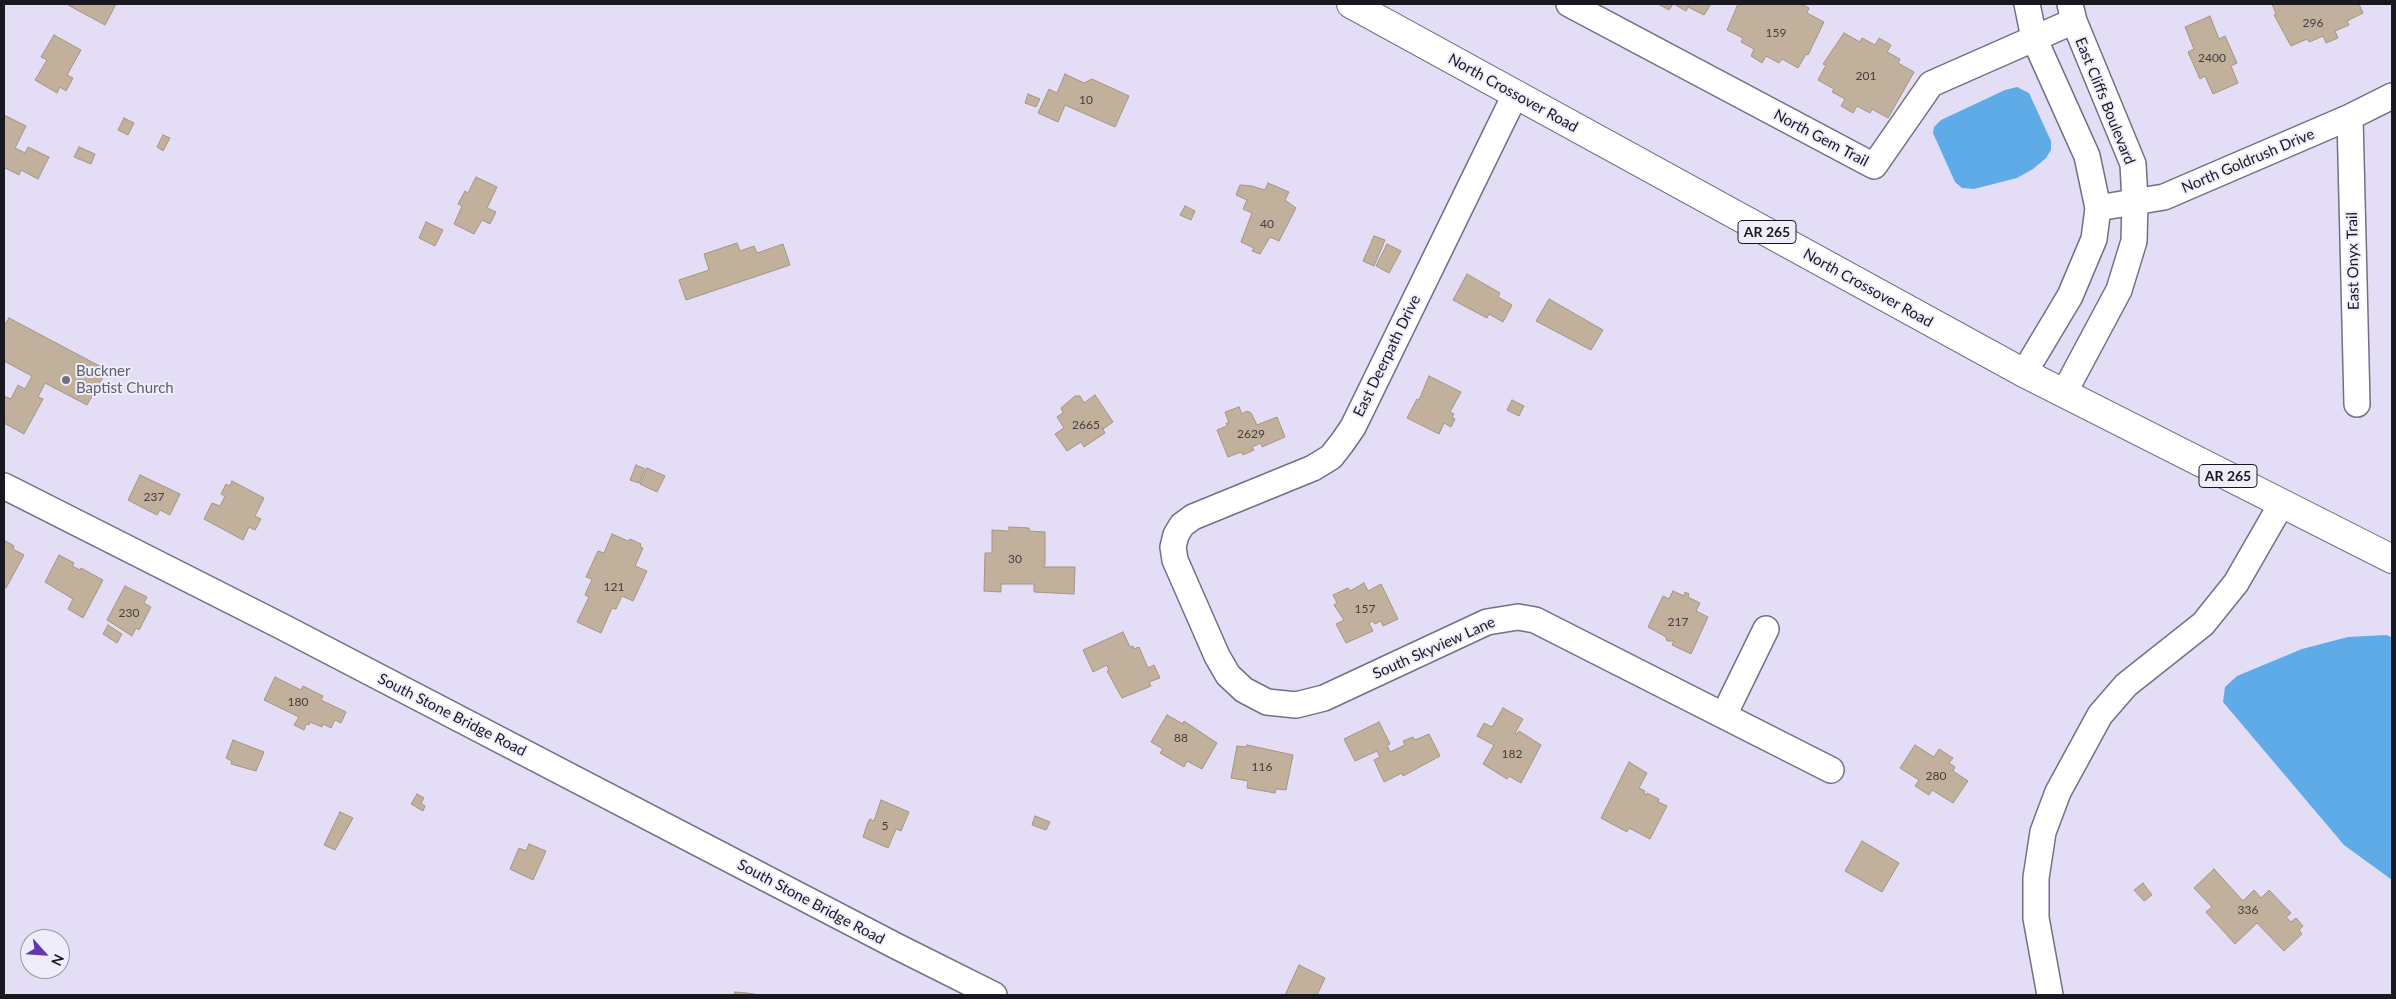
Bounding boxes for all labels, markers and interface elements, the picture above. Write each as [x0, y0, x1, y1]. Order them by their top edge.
house number: 296 [2303, 16, 2323, 30]
house number: 159 [1766, 26, 1786, 40]
street label: East Cliffs Boulevard [2071, 35, 2139, 167]
street label: North Crossover Road [1445, 50, 1581, 136]
house number: 2400 [2198, 51, 2226, 65]
house number: 201 [1856, 69, 1876, 83]
house number: 10 [1079, 93, 1093, 107]
street label: North Gem Trail [1770, 105, 1872, 171]
street label: North Goldrush Drive [2179, 125, 2317, 197]
street label: East Onyx Trail [2343, 212, 2363, 310]
house number: 40 [1260, 217, 1274, 231]
road number: AR 265 [1738, 220, 1796, 243]
street label: North Crossover Road [1800, 245, 1936, 331]
street label: East Deerpath Drive [1350, 292, 1424, 420]
place label: Buckner Baptist Church [76, 362, 174, 397]
marker: Buckner Baptist Church [60, 374, 72, 386]
house number: 2665 [1072, 418, 1100, 432]
house number: 2629 [1237, 427, 1265, 441]
road number: AR 265 [2199, 464, 2257, 488]
house number: 237 [144, 490, 164, 504]
house number: 30 [1008, 552, 1022, 566]
house number: 121 [604, 580, 624, 594]
house number: 157 [1355, 602, 1375, 616]
house number: 230 [119, 606, 139, 620]
street label: South Skyview Lane [1370, 613, 1498, 683]
house number: 217 [1668, 615, 1688, 629]
street label: South Stone Bridge Road [375, 670, 529, 760]
house number: 180 [288, 695, 308, 709]
house number: 88 [1174, 731, 1188, 745]
house number: 182 [1502, 747, 1522, 761]
house number: 116 [1252, 760, 1272, 774]
house number: 280 [1926, 769, 1946, 783]
house number: 5 [882, 819, 888, 833]
street label: South Stone Bridge Road [734, 856, 888, 948]
house number: 336 [2238, 903, 2258, 917]
north arrow [20, 929, 70, 979]
text: N [48, 952, 68, 969]

